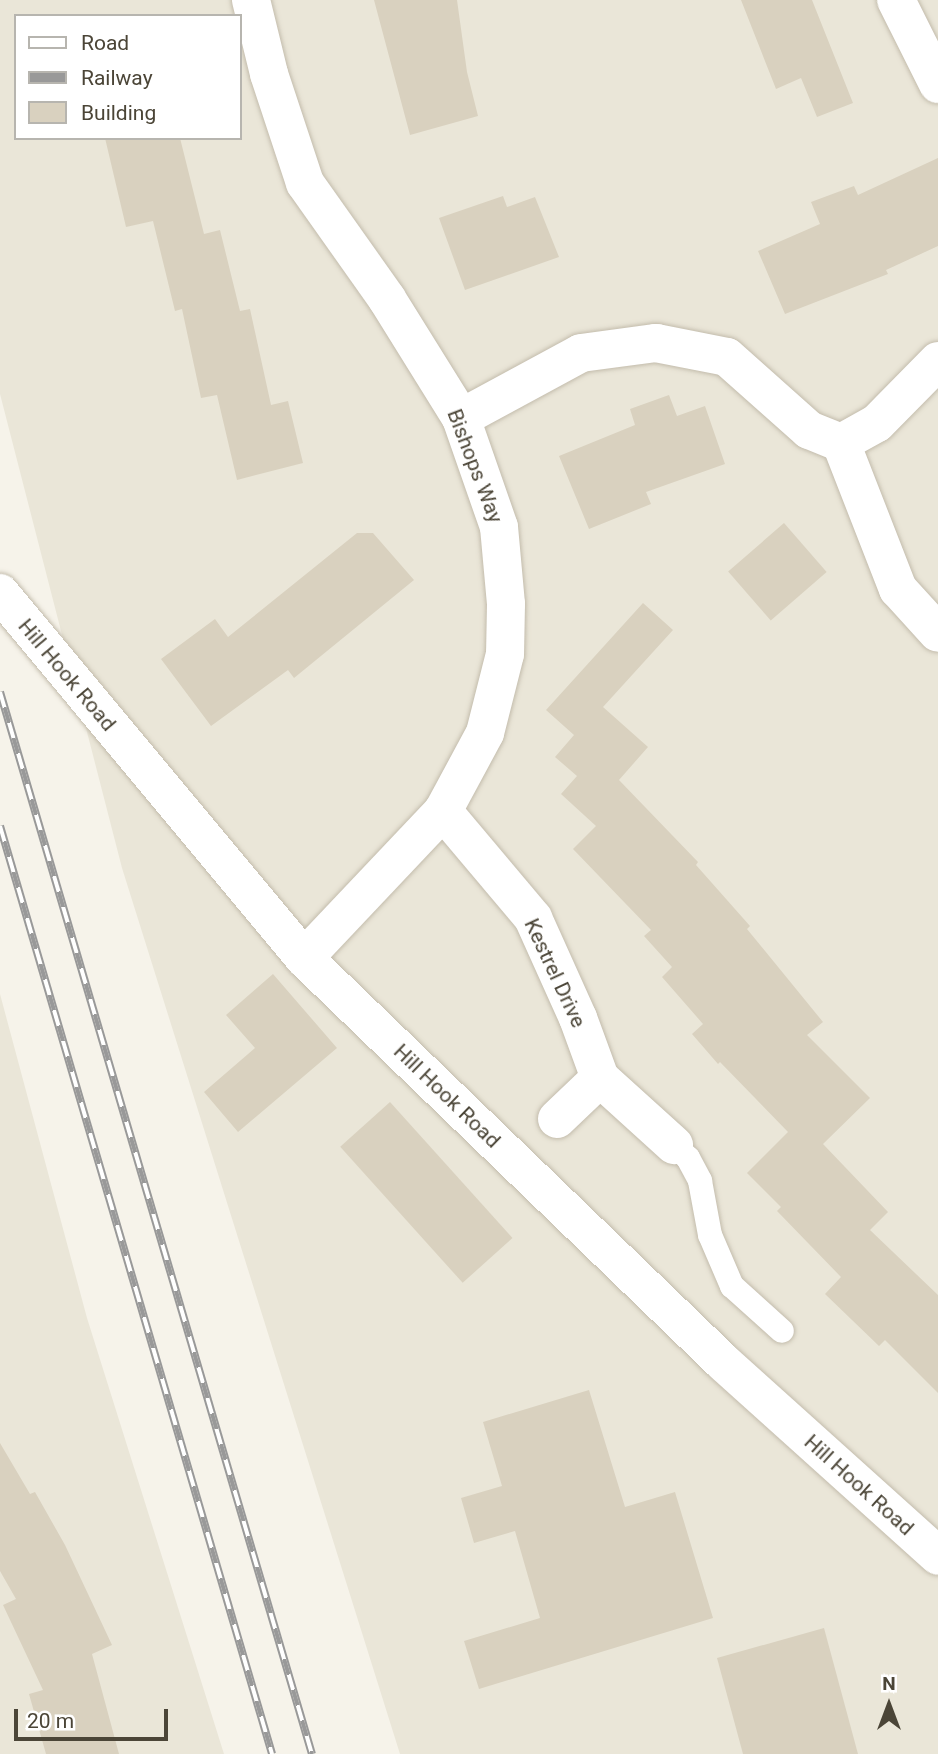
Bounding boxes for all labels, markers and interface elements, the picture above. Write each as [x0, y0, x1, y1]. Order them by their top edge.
legend [14, 14, 242, 140]
text: Road [81, 31, 129, 55]
text: Railway [81, 66, 153, 90]
text: Building [81, 101, 156, 125]
street label: Bishops Way [442, 406, 508, 526]
street label: Hill Hook Road [13, 614, 121, 736]
street label: Kestrel Drive [519, 915, 591, 1031]
street label: Hill Hook Road [388, 1039, 506, 1153]
street label: Hill Hook Road [799, 1429, 919, 1541]
north arrow [854, 1670, 924, 1740]
text: N [882, 1672, 896, 1695]
scale bar [18, 1694, 172, 1738]
text: 20 m [27, 1709, 74, 1733]

